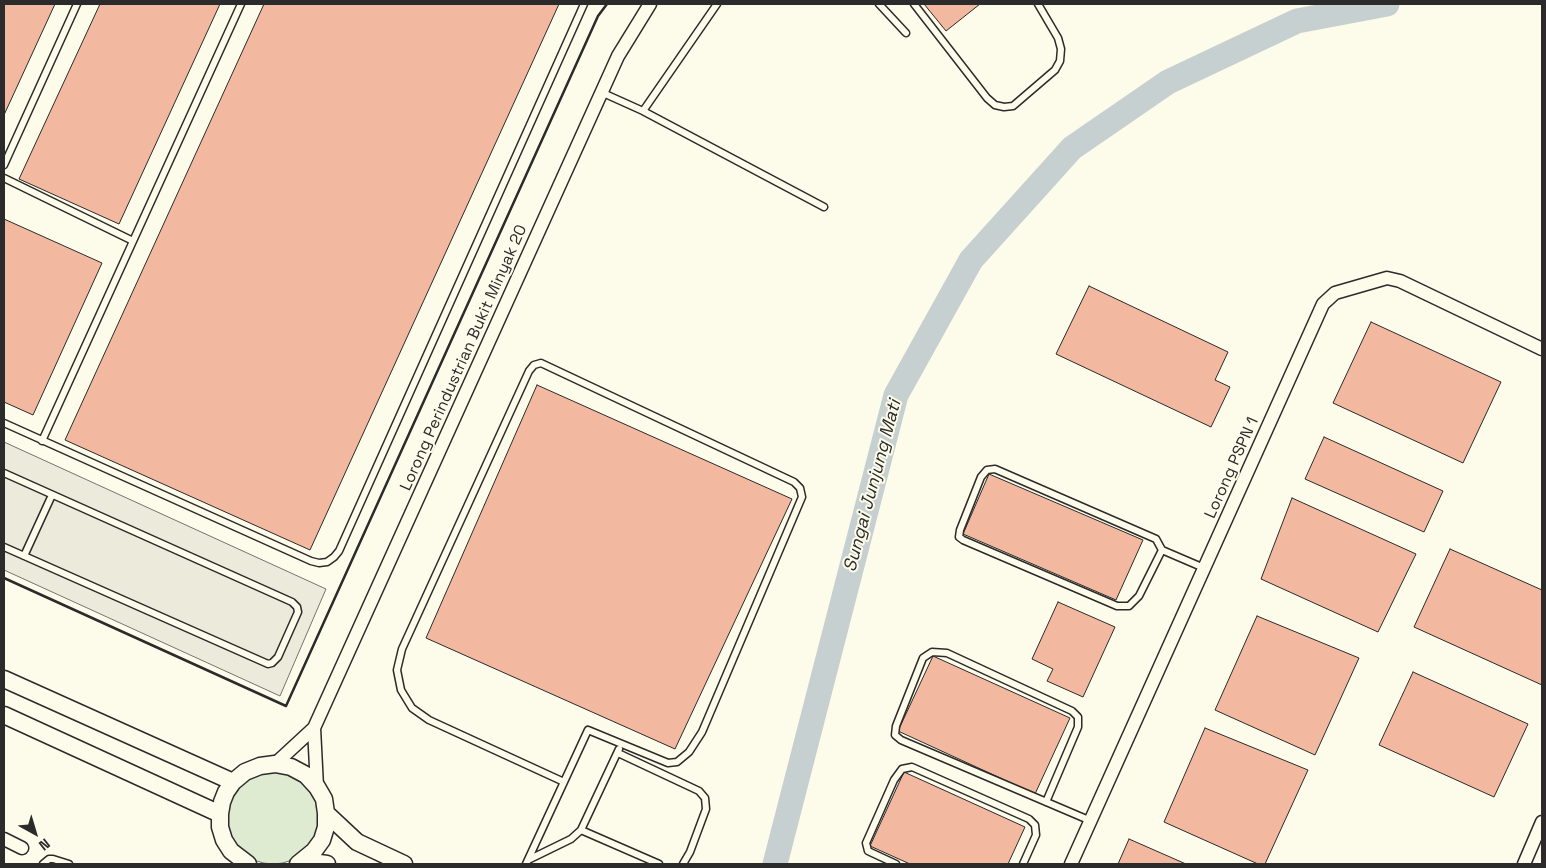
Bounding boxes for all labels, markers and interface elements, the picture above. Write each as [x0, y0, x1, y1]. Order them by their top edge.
street label: Lorong Perindustrian Bukit Minyak 20 [396, 222, 532, 494]
water label: Sungai Junjung Mati [840, 398, 906, 574]
street label: Lorong PSPN 1 [1201, 414, 1263, 522]
north arrow [10, 808, 60, 858]
text: N [35, 835, 54, 855]

